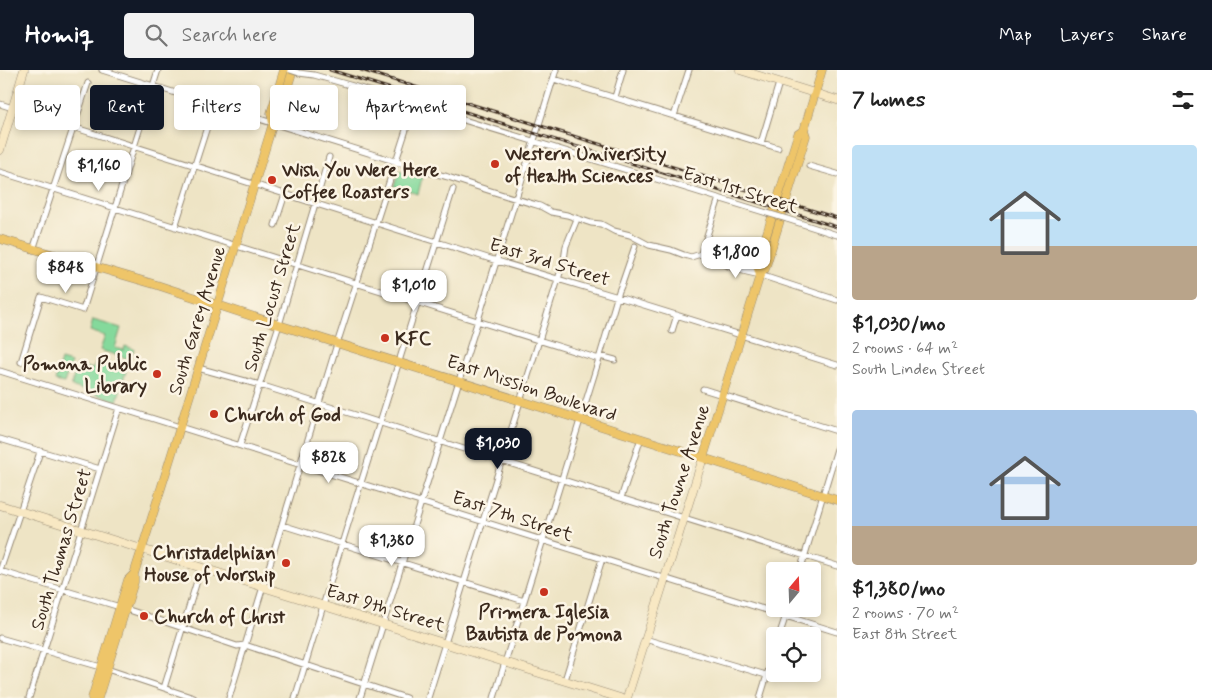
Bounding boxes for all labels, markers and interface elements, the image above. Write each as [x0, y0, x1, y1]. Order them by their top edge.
search box [124, 13, 474, 58]
text: Homiq [25, 20, 94, 51]
icon: search [142, 21, 170, 49]
text: Search here [182, 23, 277, 48]
text: Map [999, 23, 1032, 47]
text: Layers [1060, 23, 1114, 47]
text: Share [1142, 23, 1187, 47]
chip: Buy [15, 85, 80, 130]
chip: Rent [90, 85, 164, 130]
chip: Filters [174, 85, 260, 130]
chip: New [270, 85, 338, 130]
chip: Apartment [348, 85, 466, 130]
text: 7 homes [852, 86, 925, 114]
icon: filters [1169, 86, 1197, 114]
place label: Western University of Health Sciences [504, 142, 667, 189]
pin: $1,160 [58, 150, 140, 192]
text: $1,160 [77, 155, 121, 176]
place label: Wish You Were Here Coffee Roasters [281, 158, 439, 205]
marker: Western University of Health Sciences [489, 158, 501, 170]
street label: East 1st Street [680, 161, 801, 220]
marker: Wish You Were Here Coffee Roasters [266, 174, 278, 186]
icon: home [980, 178, 1070, 268]
street label: South Locust Street [238, 220, 307, 375]
street label: East 3rd Street [486, 232, 613, 293]
pin: $1,800 [695, 236, 777, 279]
text: $1,800 [712, 242, 760, 263]
street label: South Garey Avenue [163, 243, 232, 398]
pin: $848 [36, 252, 96, 294]
text: $848 [48, 257, 84, 278]
pin: $1,010 [373, 270, 455, 312]
text: $1,010 [392, 275, 436, 296]
text: $1,030/mo [852, 310, 945, 338]
place label: KFC [395, 327, 432, 352]
marker: KFC [379, 332, 391, 344]
text: 2 rooms · 64 m² [852, 338, 958, 359]
street label: East Mission Boulevard [443, 349, 620, 428]
place label: Pomona Public Library [23, 352, 147, 399]
text: South Linden Street [852, 359, 985, 380]
marker: Pomona Public Library [151, 368, 163, 380]
street label: South Towne Avenue [643, 401, 716, 562]
place label: Church of God [224, 403, 341, 428]
marker: Church of God [208, 408, 220, 420]
pin: $1,030 [457, 428, 539, 470]
text: $1,030 [476, 433, 520, 454]
pin: $828 [299, 442, 359, 484]
icon: home [980, 443, 1070, 533]
text: $828 [311, 447, 347, 468]
street label: South Thomas Street [25, 465, 98, 633]
street label: East 7th Street [449, 485, 576, 548]
pin: $1,380 [351, 524, 433, 567]
text: $1,380 [370, 530, 414, 551]
place label: Christadelphian House of Worship [144, 541, 276, 588]
marker: Christadelphian House of Worship [280, 557, 292, 569]
north arrow [766, 562, 821, 618]
map controls [766, 562, 821, 682]
text: $1,380/mo [852, 575, 945, 603]
street label: East 9th Street [323, 578, 448, 638]
marker: Primera Iglesia Bautista de Pomona [538, 586, 550, 598]
place label: Primera Iglesia Bautista de Pomona [466, 600, 622, 647]
text: 2 rooms · 70 m² [852, 603, 959, 624]
place label: Church of Christ [154, 605, 286, 630]
marker: Church of Christ [138, 610, 150, 622]
text: East 8th Street [852, 624, 957, 645]
button: locate [766, 627, 821, 682]

